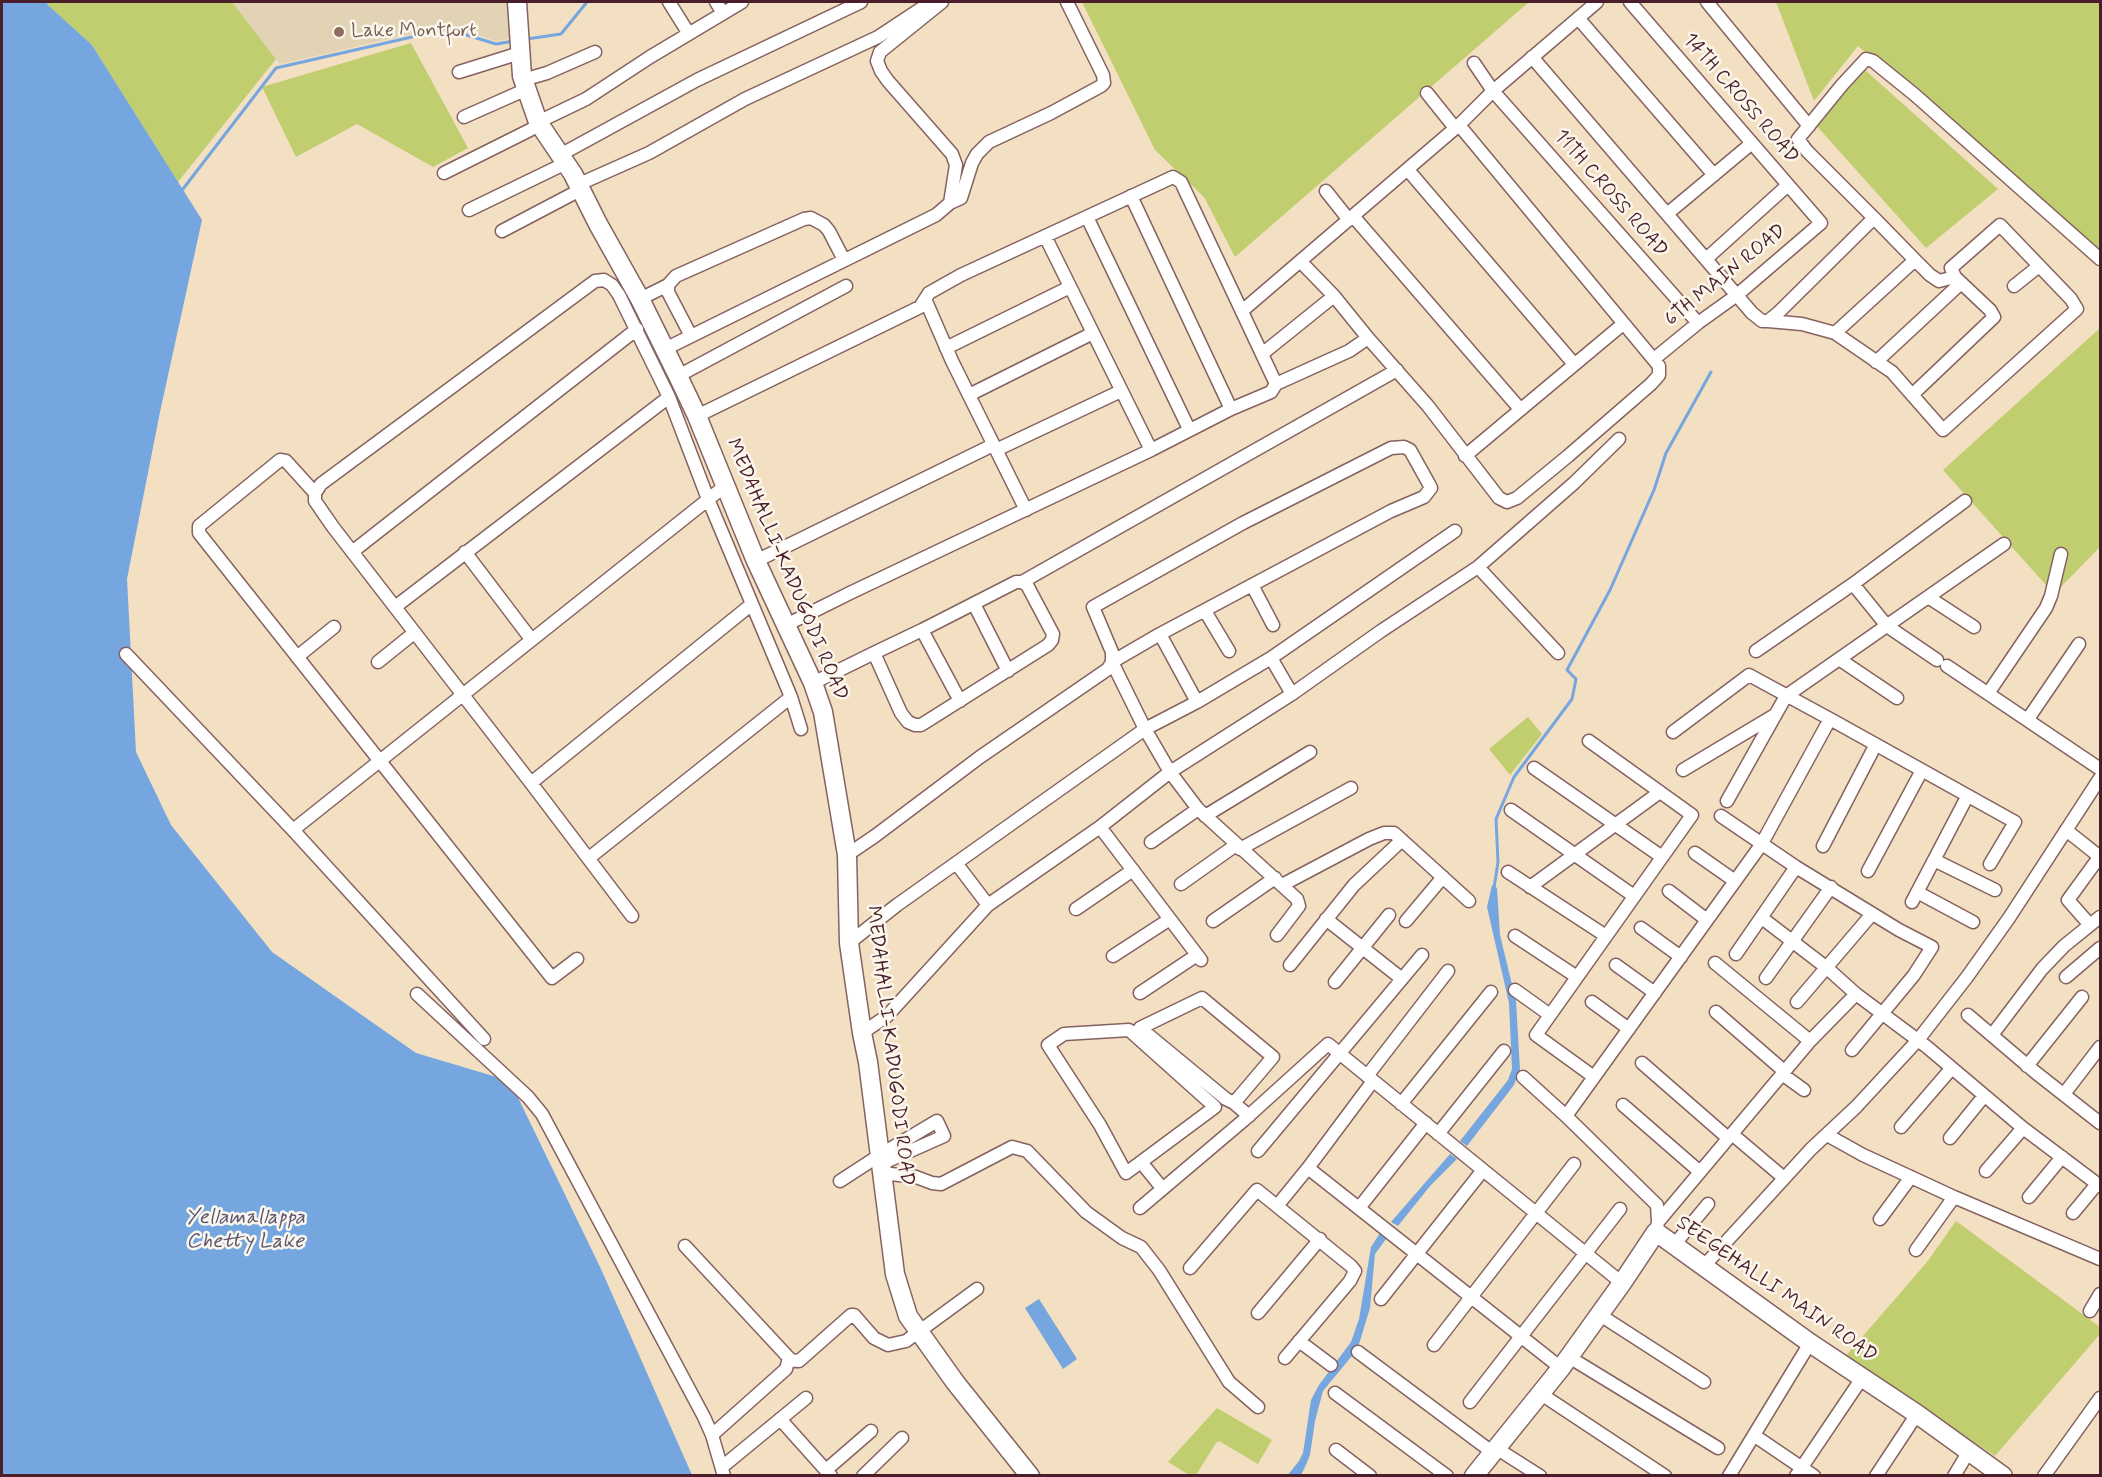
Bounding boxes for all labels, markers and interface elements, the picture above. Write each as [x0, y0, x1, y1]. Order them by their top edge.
place label: Lake Montfort [351, 20, 477, 44]
marker: Lake Montfort [332, 25, 346, 39]
street label: 14TH CROSS ROAD [1677, 29, 1803, 169]
street label: 11TH CROSS ROAD [1548, 125, 1672, 263]
street label: 6TH MAIN ROAD [1660, 220, 1792, 332]
street label: MEDAHALLI-KADUGODI ROAD [720, 436, 852, 704]
street label: MEDAHALLI-KADUGODI ROAD [860, 905, 918, 1187]
water label: Yellamallappa Chetty Lake [185, 1206, 305, 1256]
street label: SEEGEHALLI MAIN ROAD [1671, 1211, 1881, 1369]

